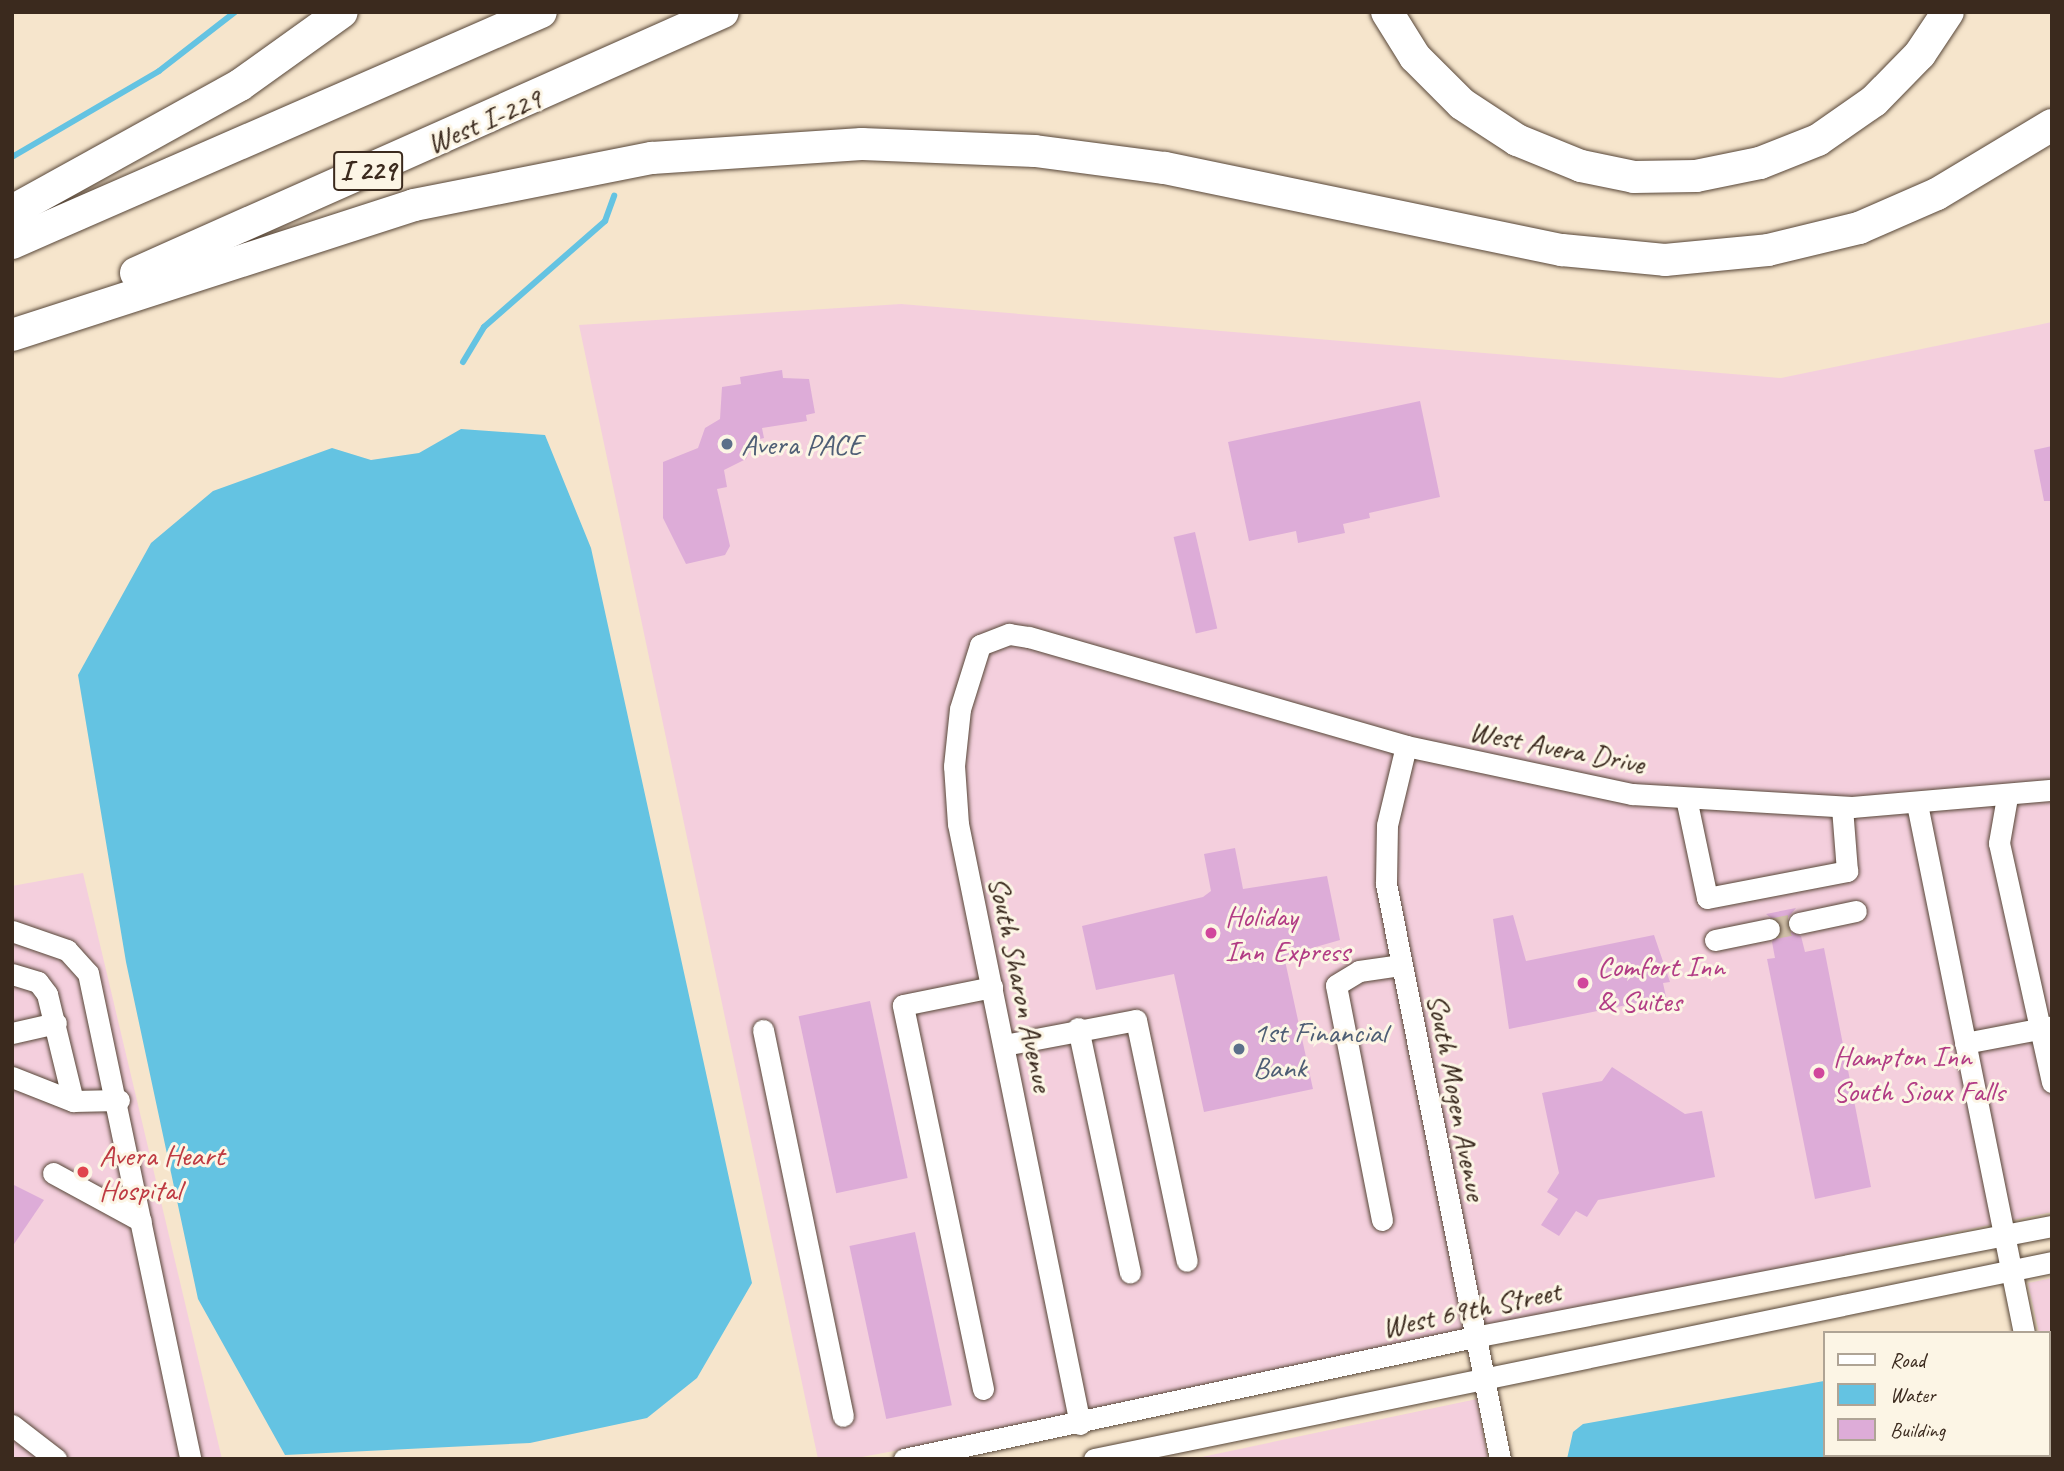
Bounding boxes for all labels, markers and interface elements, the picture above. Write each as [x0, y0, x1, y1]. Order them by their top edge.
street label: West I-229 [421, 81, 547, 161]
road number: I 229 [333, 146, 403, 196]
place label: Avera PACE [741, 426, 863, 462]
marker: Avera PACE [719, 436, 735, 452]
street label: West Avera Drive [1466, 712, 1648, 782]
street label: South Sharon Avenue [981, 873, 1061, 1095]
place label: Holiday Inn Express [1225, 898, 1350, 968]
marker: Holiday Inn Express [1203, 925, 1219, 941]
place label: Comfort Inn & Suites [1597, 948, 1725, 1018]
marker: Comfort Inn & Suites [1575, 975, 1591, 991]
street label: South Mogen Avenue [1419, 991, 1495, 1203]
place label: 1st Financial Bank [1253, 1014, 1387, 1084]
place label: Hampton Inn South Sioux Falls [1833, 1038, 2006, 1108]
marker: 1st Financial Bank [1231, 1041, 1247, 1057]
marker: Hampton Inn South Sioux Falls [1811, 1065, 1827, 1081]
place label: Avera Heart Hospital [99, 1137, 223, 1208]
marker: Avera Heart Hospital [73, 1162, 93, 1182]
street label: West 69th Street [1378, 1272, 1564, 1346]
legend [1822, 1331, 2050, 1457]
text: Road [1890, 1347, 1925, 1373]
text: Water [1890, 1382, 1936, 1408]
text: Building [1890, 1417, 1945, 1443]

